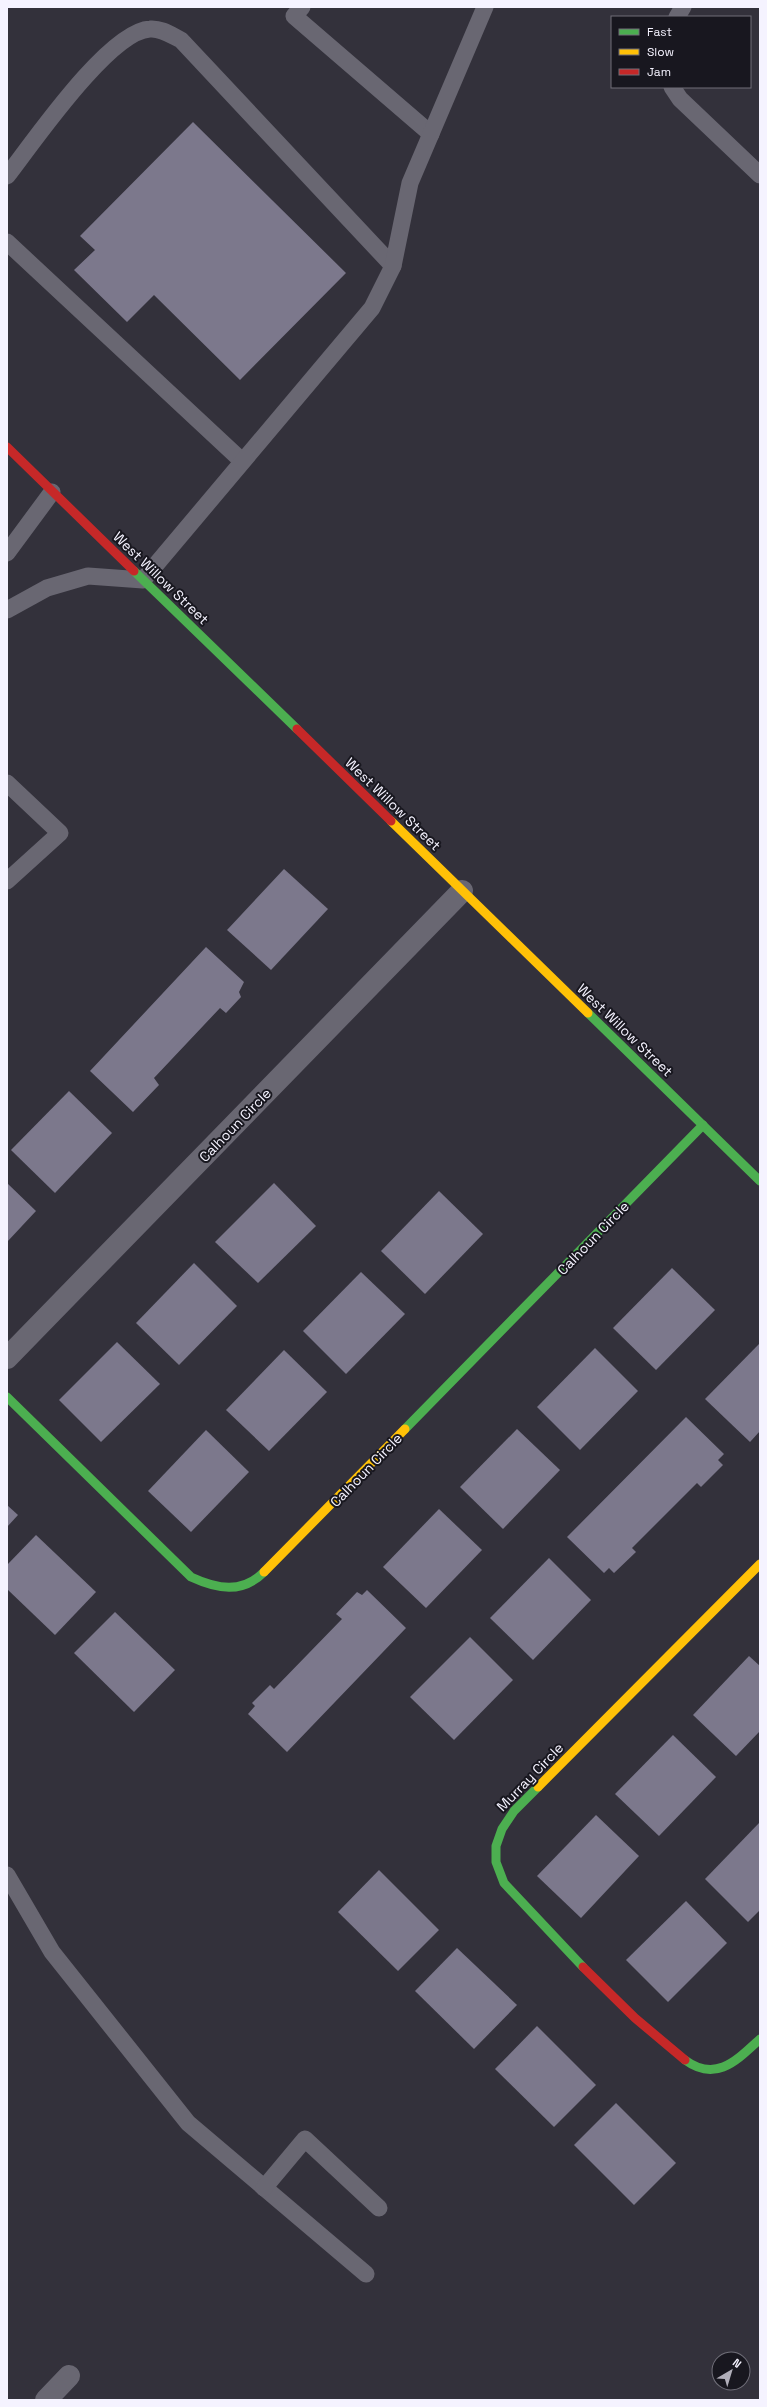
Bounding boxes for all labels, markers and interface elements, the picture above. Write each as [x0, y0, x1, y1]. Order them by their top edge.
legend [611, 16, 751, 88]
text: Fast [647, 24, 672, 40]
text: Slow [647, 44, 674, 60]
text: Jam [647, 64, 671, 80]
street label: West Willow Street [109, 528, 213, 628]
street label: West Willow Street [341, 754, 445, 854]
street label: West Willow Street [573, 980, 677, 1080]
street label: Calhoun Circle [195, 1084, 275, 1166]
street label: Calhoun Circle [553, 1197, 633, 1279]
street label: Calhoun Circle [326, 1429, 406, 1511]
street label: Murray Circle [493, 1739, 567, 1815]
north arrow [711, 2351, 751, 2391]
text: N [730, 2355, 744, 2371]

